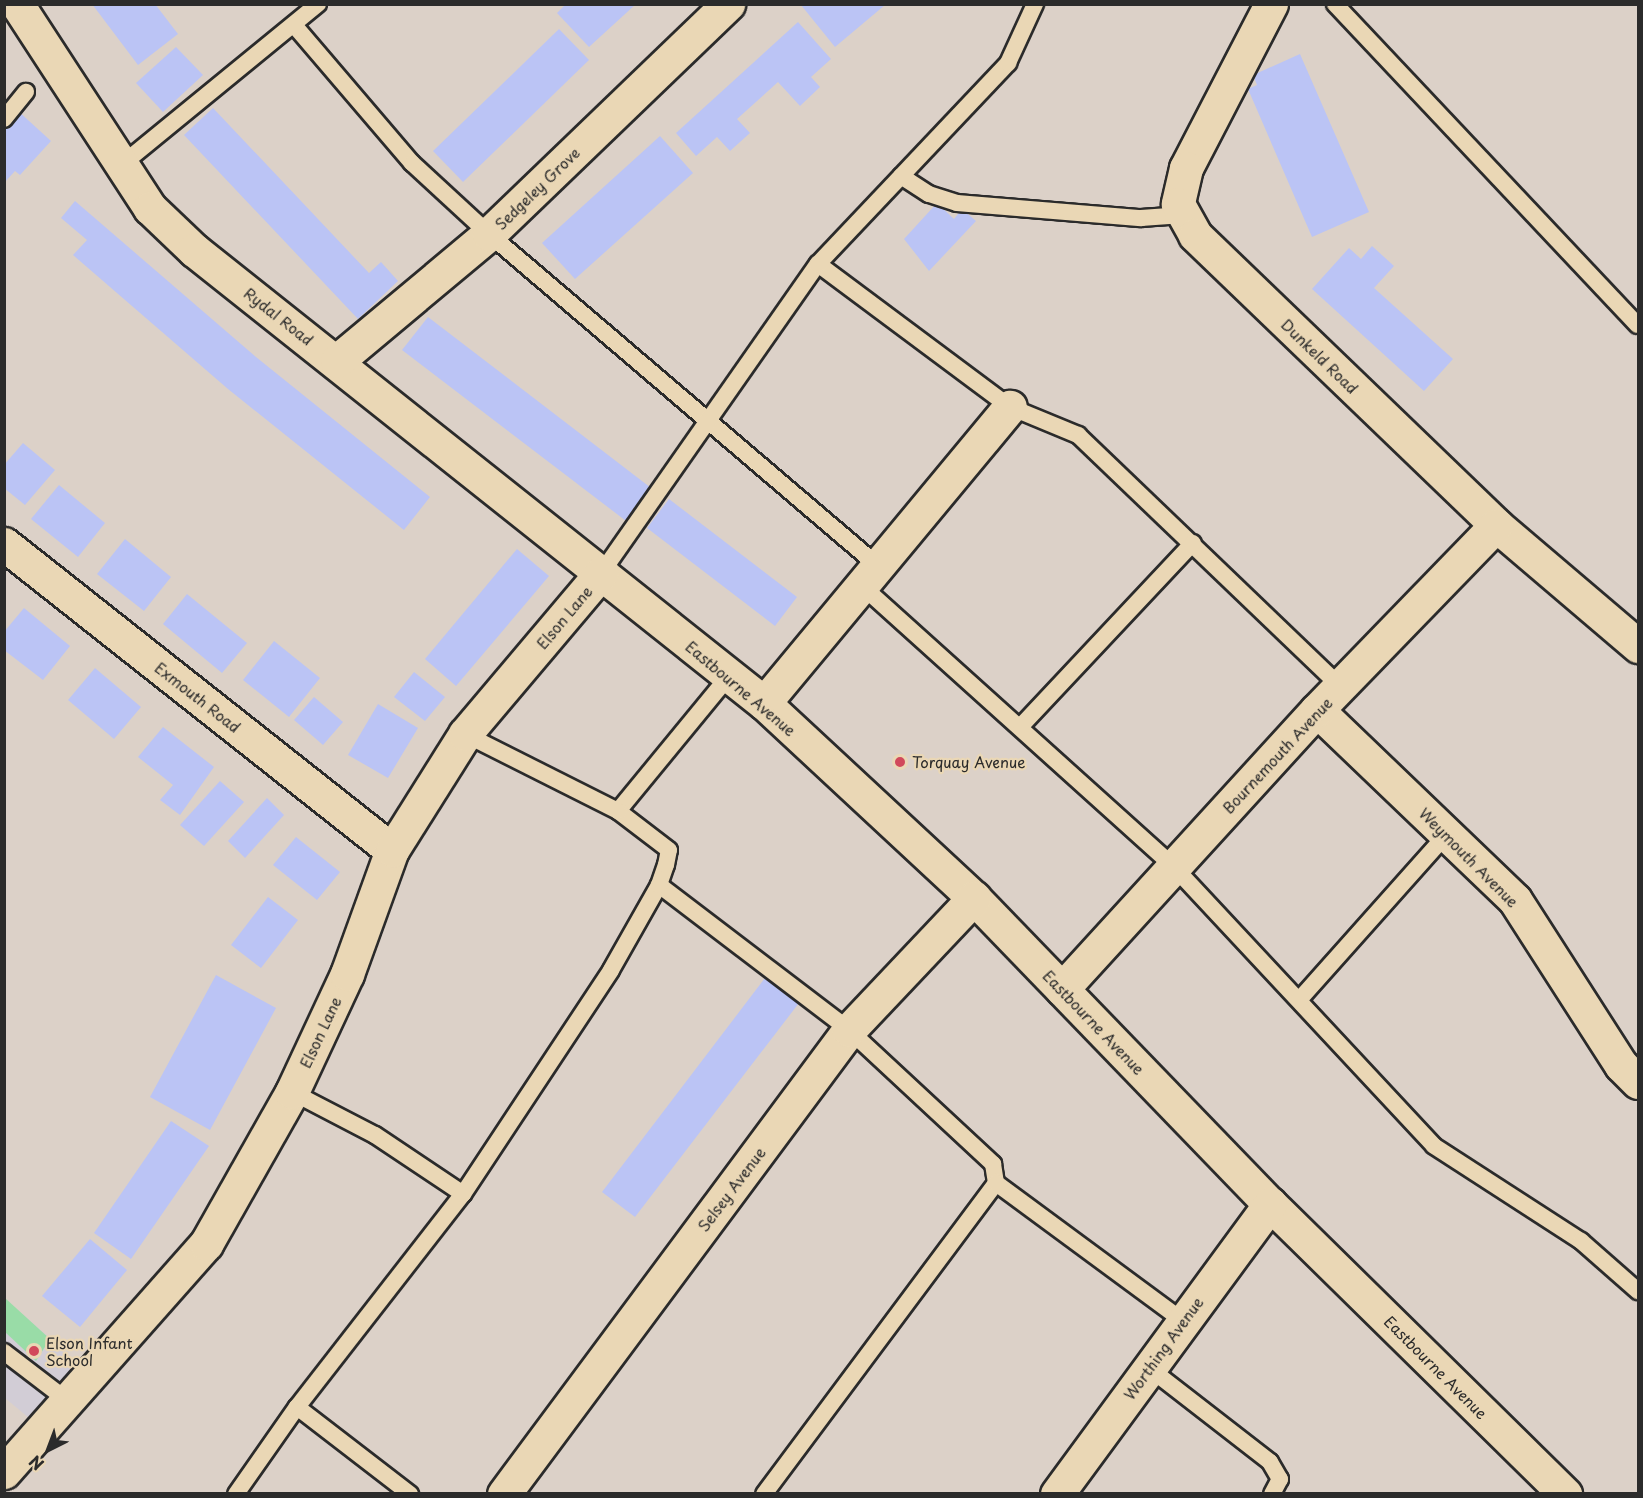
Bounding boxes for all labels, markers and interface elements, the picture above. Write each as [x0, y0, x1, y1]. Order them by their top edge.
street label: Sedgeley Grove [491, 143, 583, 233]
street label: Rydal Road [241, 284, 317, 348]
street label: Dunkeld Road [1278, 315, 1362, 397]
street label: Elson Lane [532, 582, 596, 652]
street label: Eastbourne Avenue [683, 637, 799, 739]
street label: Exmouth Road [151, 658, 245, 736]
street label: Bournemouth Avenue [1218, 693, 1336, 817]
place label: Torquay Avenue [912, 753, 1026, 771]
marker: Torquay Avenue [893, 755, 907, 769]
street label: Weymouth Avenue [1416, 804, 1522, 910]
street label: Eastbourne Avenue [1040, 966, 1148, 1078]
street label: Elson Lane [296, 993, 344, 1071]
street label: Selsey Avenue [693, 1143, 769, 1235]
street label: Worthing Avenue [1120, 1293, 1206, 1403]
street label: Eastbourne Avenue [1381, 1312, 1491, 1422]
place label: Elson Infant School [46, 1333, 132, 1368]
marker: Elson Infant School [27, 1344, 41, 1358]
north arrow [18, 1420, 78, 1480]
text: N [23, 1450, 49, 1477]

